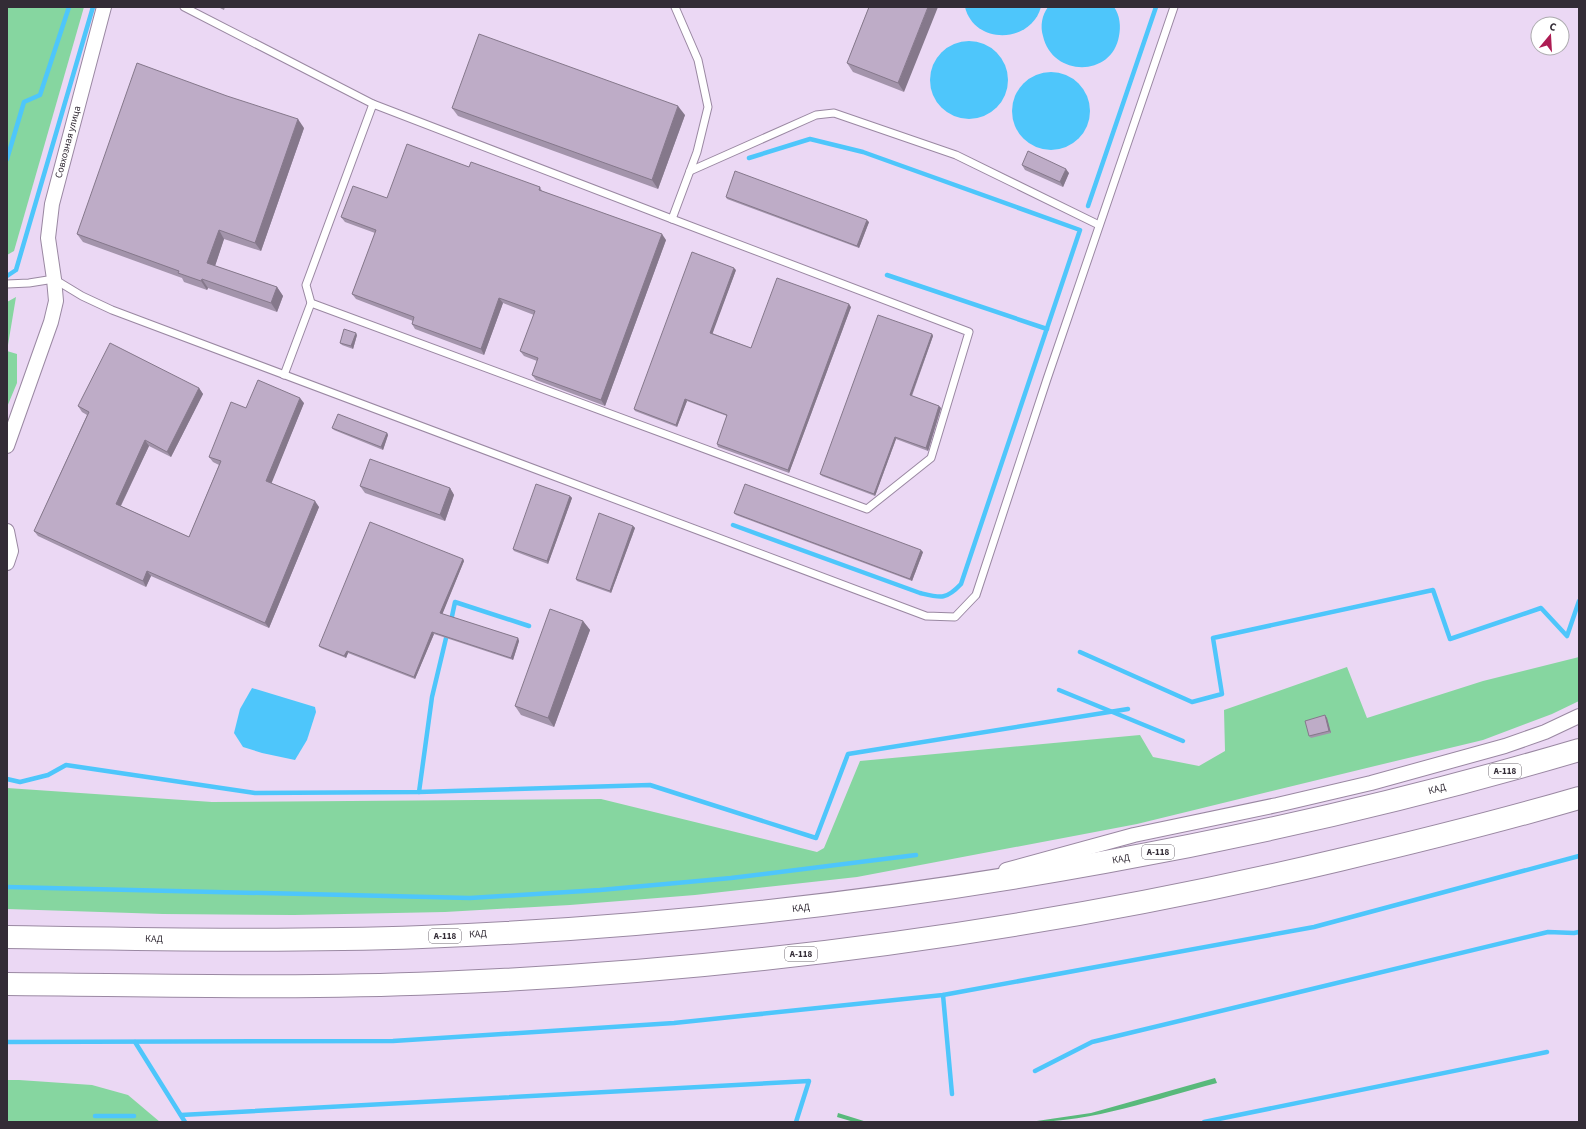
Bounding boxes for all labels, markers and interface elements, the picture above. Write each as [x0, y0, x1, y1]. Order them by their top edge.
north arrow [1530, 16, 1570, 56]
text: С [1548, 19, 1559, 35]
street label: Совхозная улица [52, 104, 84, 180]
road number: А-118 [1489, 764, 1521, 778]
street label: КАД [1427, 780, 1448, 798]
road number: А-118 [1142, 845, 1174, 859]
street label: КАД [1111, 850, 1132, 867]
street label: КАД [791, 900, 811, 916]
street label: КАД [469, 927, 488, 941]
road number: А-118 [429, 929, 461, 943]
street label: КАД [145, 932, 164, 946]
road number: А-118 [785, 947, 817, 961]

